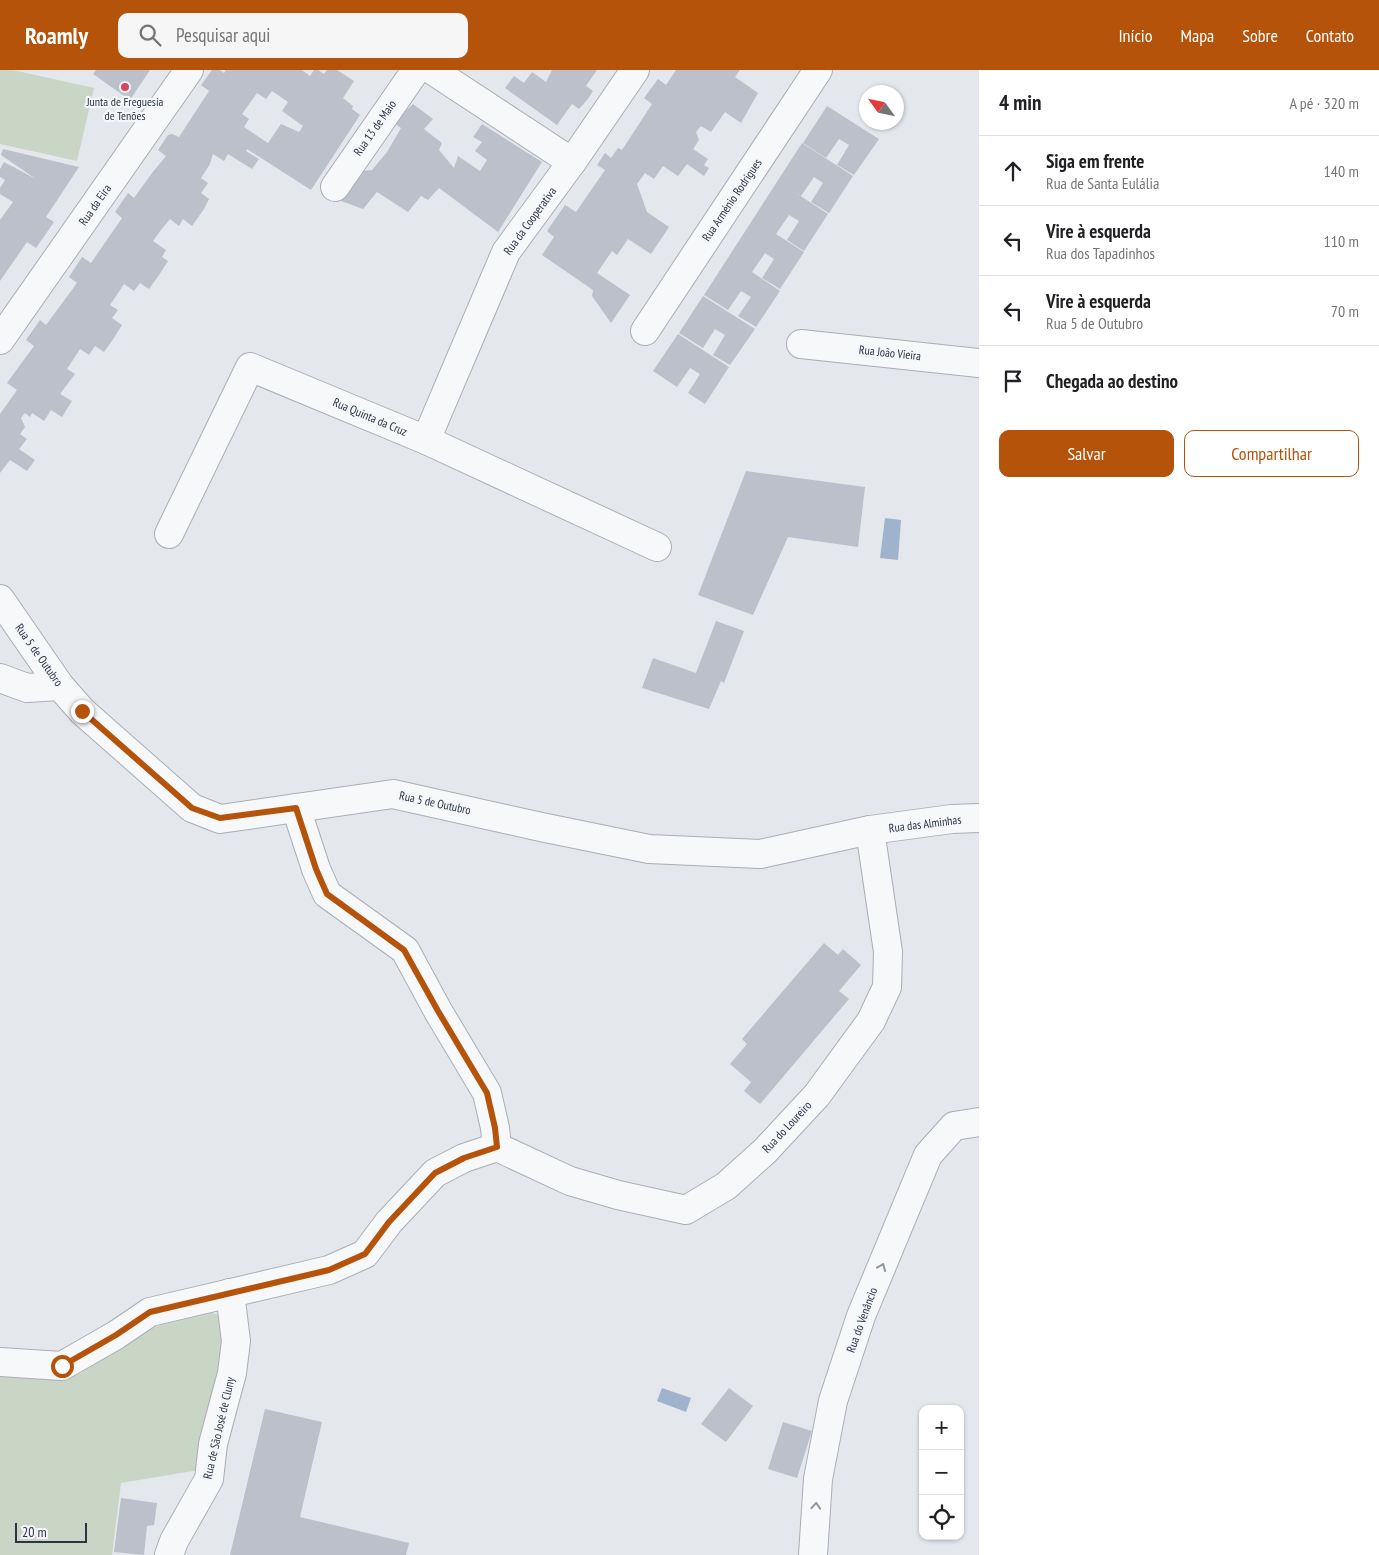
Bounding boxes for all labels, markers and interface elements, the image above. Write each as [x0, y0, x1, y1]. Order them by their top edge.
search box [118, 13, 468, 58]
text: Roamly [25, 20, 88, 51]
icon: search [136, 21, 164, 49]
text: Pesquisar aqui [176, 23, 270, 47]
text: Início [1118, 24, 1152, 47]
text: Mapa [1180, 24, 1214, 47]
text: Sobre [1242, 24, 1278, 47]
text: Contato [1306, 24, 1354, 47]
marker: Junta de Freguesia de Tenões [119, 81, 131, 93]
north arrow [859, 85, 904, 130]
text: 4 min [999, 89, 1041, 116]
text: A pé · 320 m [1289, 93, 1359, 113]
place label: Junta de Freguesia de Tenões [86, 94, 164, 123]
street label: Rua 13 de Maio [350, 97, 399, 158]
text: Siga em frente [1046, 149, 1144, 173]
street label: Rua Arménio Rodrigues [698, 156, 765, 244]
icon: ahead [999, 157, 1027, 185]
text: 140 m [1324, 161, 1359, 181]
text: Rua de Santa Eulália [1046, 173, 1159, 193]
street label: Rua da Eira [75, 181, 114, 228]
street label: Rua da Cooperativa [500, 184, 559, 257]
text: Vire à esquerda [1046, 219, 1151, 243]
icon: left [999, 227, 1027, 255]
text: 110 m [1324, 231, 1359, 251]
text: Rua dos Tapadinhos [1046, 243, 1155, 263]
text: Vire à esquerda [1046, 289, 1151, 313]
icon: left [999, 297, 1027, 325]
text: 70 m [1331, 301, 1359, 321]
text: Rua 5 de Outubro [1046, 313, 1143, 333]
street label: Rua João Vieira [858, 342, 922, 363]
icon: arrive [999, 367, 1027, 395]
text: Chegada ao destino [1046, 369, 1178, 393]
street label: Rua Quinta da Cruz [331, 394, 410, 439]
button: Salvar [999, 430, 1174, 477]
button: Compartilhar [1184, 430, 1359, 477]
street label: Rua 5 de Outubro [12, 621, 66, 689]
route end [71, 700, 94, 723]
street label: Rua 5 de Outubro [398, 788, 472, 817]
street label: Rua das Alminhas [888, 812, 962, 835]
street label: Rua do Loureiro [759, 1098, 814, 1156]
one-way arrow [876, 1263, 886, 1272]
street label: Rua do Venâncio [843, 1285, 880, 1354]
route start [51, 1355, 74, 1378]
street label: Rua de São José de Cluny [199, 1375, 238, 1480]
map controls [919, 1405, 964, 1540]
button: + [919, 1405, 964, 1450]
button: − [919, 1450, 964, 1495]
button: locate [919, 1495, 964, 1540]
one-way arrow [810, 1502, 821, 1510]
scale bar [15, 1520, 88, 1543]
text: 20 m [22, 1523, 47, 1541]

